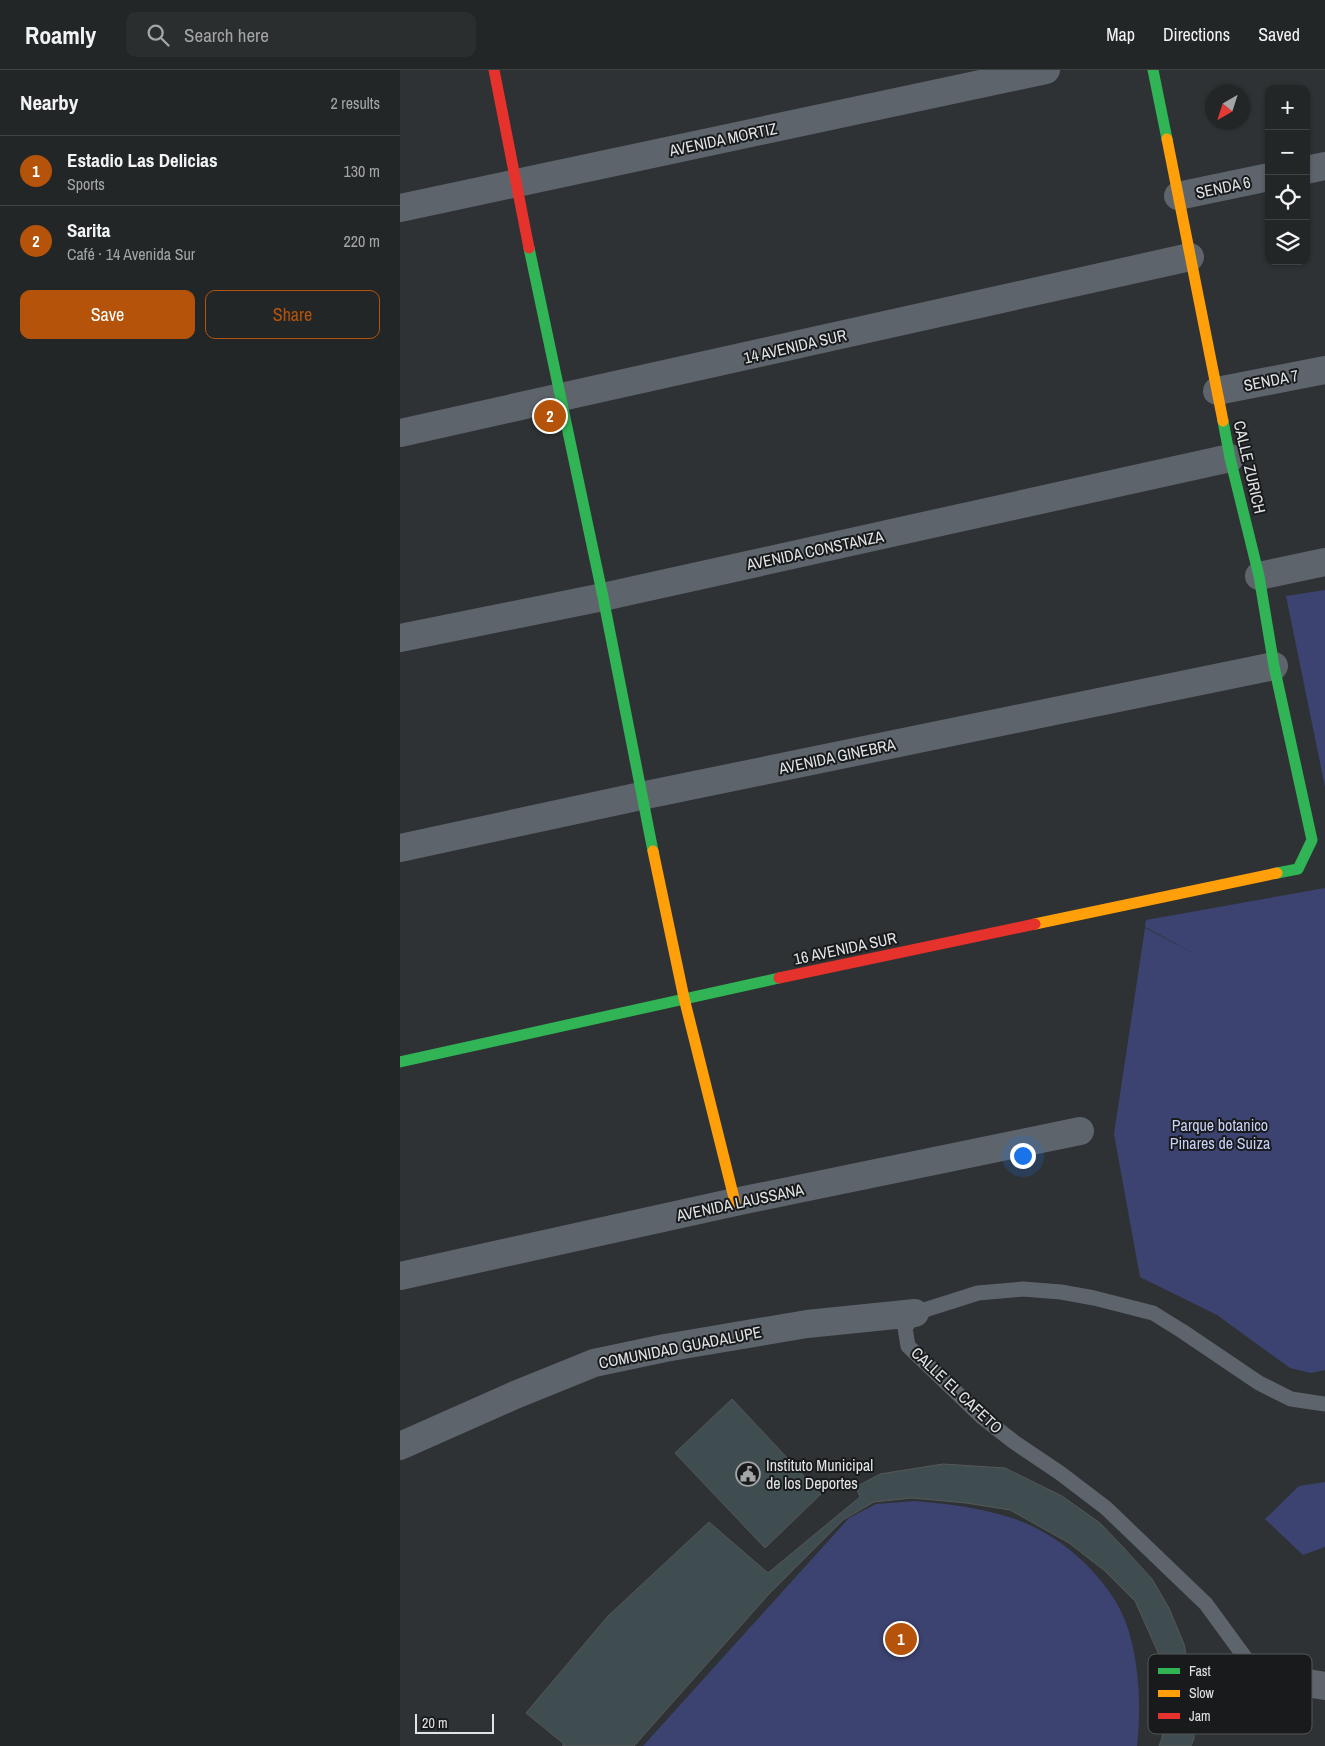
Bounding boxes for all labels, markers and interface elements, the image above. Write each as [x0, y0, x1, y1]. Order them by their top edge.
search box [126, 12, 476, 57]
text: Roamly [25, 19, 96, 51]
icon: search [144, 21, 172, 49]
text: Search here [184, 22, 269, 48]
text: Map [1106, 22, 1135, 47]
text: Directions [1163, 22, 1230, 47]
text: Saved [1258, 22, 1300, 47]
north arrow [1205, 85, 1250, 130]
map controls [1265, 85, 1310, 265]
button: + [1265, 85, 1310, 130]
text: Nearby [20, 88, 78, 117]
text: 2 results [330, 92, 380, 114]
street label: AVENIDA MORTIZ [666, 117, 779, 161]
button: − [1265, 130, 1310, 175]
text: Estadio Las Delicias [67, 147, 218, 173]
text: 1 [32, 160, 40, 182]
text: 130 m [344, 160, 380, 182]
street label: SENDA 6 [1194, 170, 1252, 204]
text: Sports [67, 173, 105, 195]
button: locate [1265, 175, 1310, 220]
text: Sarita [67, 217, 110, 243]
button: layers [1265, 220, 1310, 265]
text: 2 [32, 230, 40, 252]
text: 220 m [344, 230, 380, 252]
text: Café · 14 Avenida Sur [67, 243, 195, 265]
button: Save [20, 290, 195, 339]
button: Share [205, 290, 380, 339]
street label: 14 AVENIDA SUR [741, 323, 849, 369]
street label: SENDA 7 [1242, 364, 1300, 396]
pin: 2 [534, 397, 566, 435]
street label: CALLE ZURICH [1229, 418, 1271, 516]
street label: AVENIDA CONSTANZA [743, 525, 886, 575]
street label: AVENIDA GINEBRA [776, 733, 898, 779]
street label: 16 AVENIDA SUR [791, 926, 899, 970]
park label: Parque botanico Pinares de Suiza [1170, 1114, 1271, 1154]
your location [1010, 1143, 1036, 1169]
street label: AVENIDA LAUSSANA [673, 1178, 806, 1226]
street label: COMUNIDAD GUADALUPE [597, 1320, 763, 1374]
street label: CALLE EL CAFETO [907, 1342, 1007, 1438]
place label: Instituto Municipal de los Deportes [766, 1454, 873, 1494]
public building icon: Instituto Municipal de los Deportes [735, 1461, 761, 1487]
pin: 1 [885, 1620, 917, 1658]
legend [1148, 1654, 1312, 1734]
text: Fast [1189, 1662, 1211, 1680]
text: Slow [1189, 1684, 1215, 1702]
text: Jam [1189, 1707, 1211, 1725]
scale bar [415, 1711, 494, 1734]
text: 20 m [422, 1714, 448, 1732]

